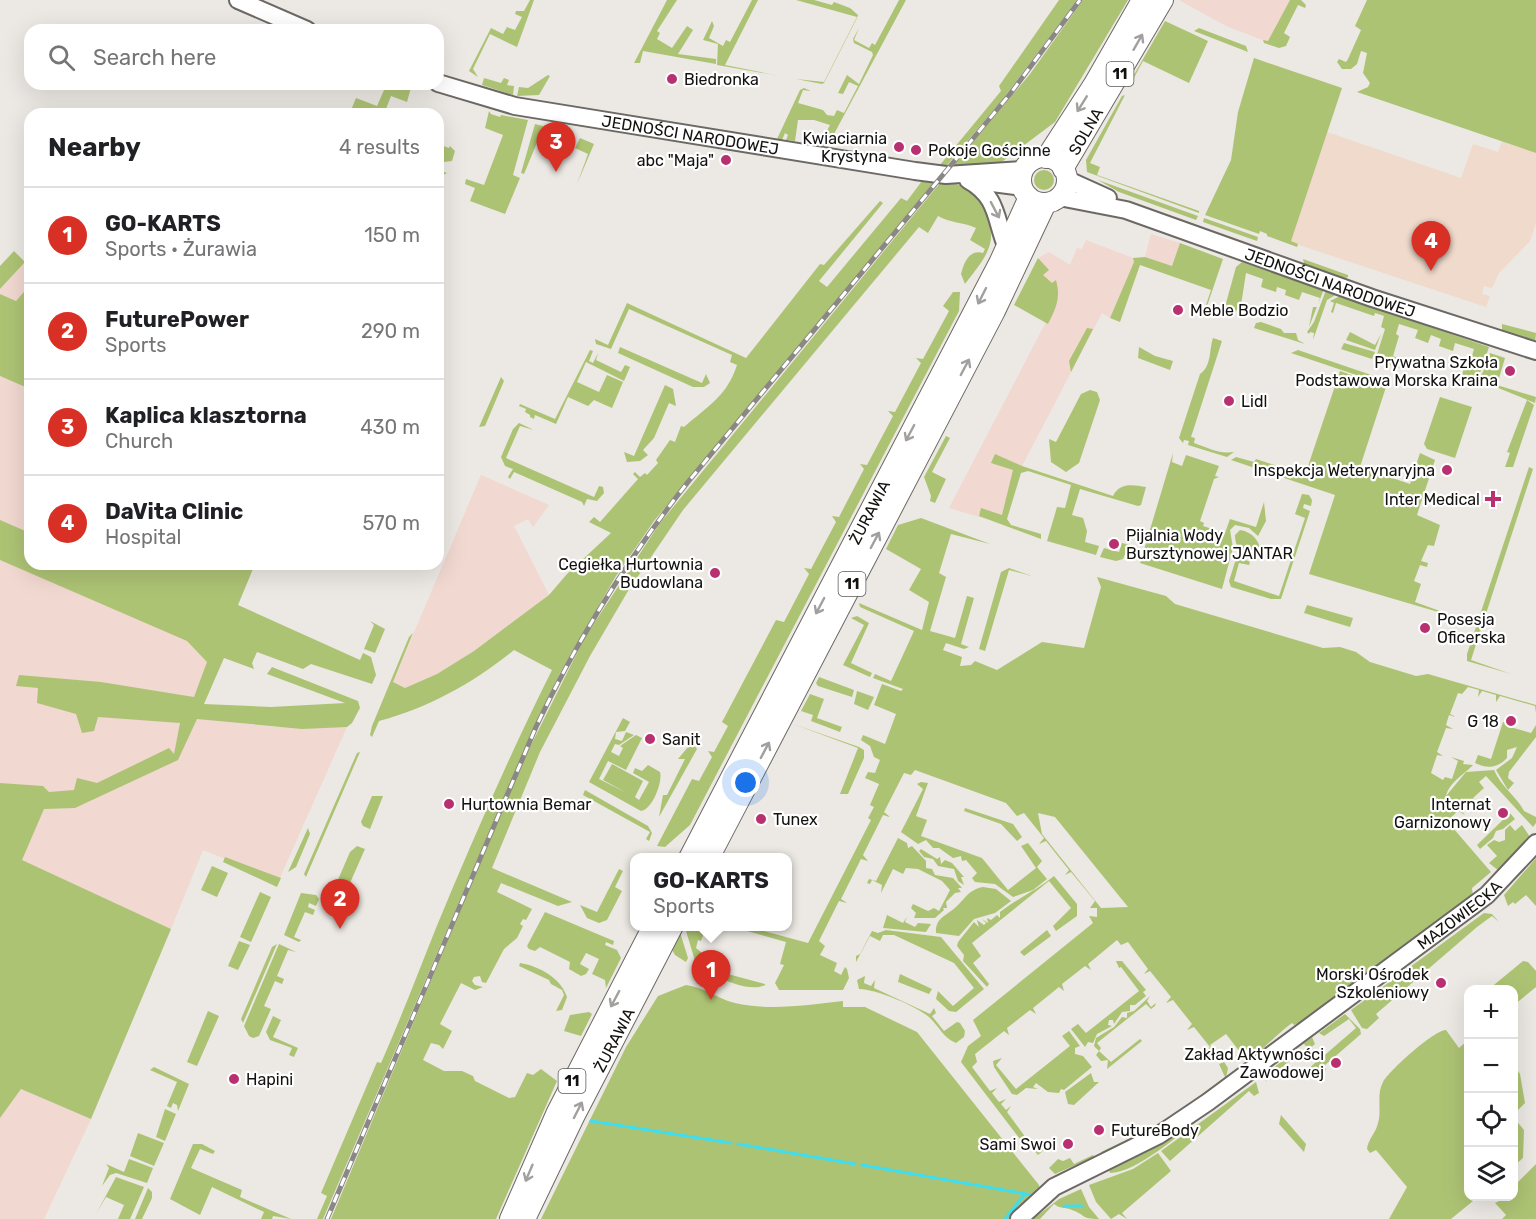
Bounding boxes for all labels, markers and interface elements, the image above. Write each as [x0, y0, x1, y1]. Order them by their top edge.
search box [24, 24, 444, 90]
one-way arrow [1133, 34, 1145, 51]
icon: search [45, 41, 78, 74]
text: Search here [93, 44, 216, 71]
road number: 11 [1106, 62, 1134, 86]
place label: Biedronka [684, 70, 759, 89]
marker: Biedronka [665, 72, 679, 86]
one-way arrow [1075, 95, 1087, 112]
street label: SOLNA [1064, 104, 1107, 158]
street label: JEDNOŚCI NARODOWEJ [600, 111, 780, 158]
pin: 3 [536, 122, 576, 172]
place label: Kwiaciarnia Krystyna [803, 129, 887, 166]
text: Nearby [48, 132, 141, 163]
text: 4 results [339, 135, 420, 159]
marker: Kwiaciarnia Krystyna [892, 140, 906, 154]
place label: Pokoje Gościnne [928, 141, 1051, 160]
marker: Pokoje Gościnne [909, 143, 923, 157]
place label: abc "Maja" [637, 151, 714, 170]
marker: abc "Maja" [719, 153, 733, 167]
one-way arrow [990, 200, 1001, 218]
text: GO-KARTS [105, 210, 221, 237]
pin: 4 [1412, 222, 1450, 271]
text: 1 [63, 223, 72, 247]
text: 150 m [364, 223, 420, 247]
text: Sports · Żurawia [105, 237, 257, 261]
street label: JEDNOŚCI NARODOWEJ [1242, 244, 1418, 321]
one-way arrow [976, 287, 987, 305]
place label: Meble Bodzio [1190, 301, 1289, 320]
marker: Meble Bodzio [1171, 303, 1185, 317]
text: FuturePower [105, 306, 249, 333]
text: 2 [61, 319, 74, 343]
text: 290 m [361, 319, 420, 343]
text: Sports [105, 333, 166, 357]
place label: Prywatna Szkoła Podstawowa Morska Kraina [1295, 353, 1498, 390]
one-way arrow [959, 359, 971, 376]
marker: Prywatna Szkoła Podstawowa Morska Kraina [1503, 364, 1517, 378]
place label: Lidl [1241, 392, 1267, 411]
marker: Lidl [1222, 394, 1236, 408]
text: Kaplica klasztorna [105, 402, 307, 429]
text: 3 [61, 415, 74, 439]
text: 430 m [360, 415, 420, 439]
one-way arrow [904, 424, 915, 442]
text: Church [105, 429, 173, 453]
place label: Inspekcja Weterynaryjna [1253, 461, 1435, 480]
marker: Inspekcja Weterynaryjna [1440, 463, 1454, 477]
street label: ŻURAWIA [845, 477, 894, 547]
place label: Inter Medical [1385, 490, 1480, 509]
marker: Inter Medical [1484, 490, 1502, 508]
text: DaVita Clinic [105, 498, 243, 525]
text: 4 [61, 511, 74, 535]
text: 570 m [362, 511, 420, 535]
text: Hospital [105, 525, 181, 549]
place label: Pijalnia Wody Bursztynowej JANTAR [1126, 526, 1293, 563]
one-way arrow [870, 531, 881, 549]
marker: Pijalnia Wody Bursztynowej JANTAR [1107, 537, 1121, 551]
place label: Cegiełka Hurtownia Budowlana [558, 555, 703, 592]
marker: Cegiełka Hurtownia Budowlana [708, 566, 722, 580]
road number: 11 [838, 572, 866, 596]
one-way arrow [814, 597, 825, 615]
place label: Posesja Oficerska [1437, 610, 1506, 647]
marker: Posesja Oficerska [1418, 621, 1432, 635]
place label: G 18 [1467, 712, 1499, 731]
marker: G 18 [1504, 714, 1518, 728]
place label: Sanit [662, 730, 701, 749]
marker: Sanit [643, 732, 657, 746]
one-way arrow [760, 741, 771, 759]
your location [731, 768, 760, 797]
place label: Hurtownia Bemar [461, 795, 591, 814]
place label: Internat Garnizonowy [1394, 795, 1491, 832]
marker: Hurtownia Bemar [442, 797, 456, 811]
marker: Internat Garnizonowy [1496, 806, 1510, 820]
place label: Tunex [773, 810, 818, 829]
marker: Tunex [754, 812, 768, 826]
popup [630, 853, 792, 931]
text: GO-KARTS [653, 867, 769, 894]
street label: MAZOWIECKA [1413, 876, 1506, 953]
pin: 2 [320, 880, 360, 929]
text: Sports [653, 894, 715, 918]
pin: 1 [692, 950, 730, 1000]
place label: Morski Ośrodek Szkoleniowy [1316, 965, 1430, 1002]
marker: Morski Ośrodek Szkoleniowy [1434, 976, 1448, 990]
map controls [1464, 985, 1518, 1201]
button: + [1464, 985, 1518, 1039]
one-way arrow [609, 989, 620, 1007]
street label: ŻURAWIA [590, 1004, 639, 1075]
button: − [1464, 1039, 1518, 1093]
place label: Zakład Aktywności Zawodowej [1184, 1045, 1324, 1082]
marker: Zakład Aktywności Zawodowej [1329, 1056, 1343, 1070]
road number: 11 [558, 1069, 586, 1093]
place label: Hapini [246, 1070, 293, 1089]
marker: Hapini [227, 1072, 241, 1086]
button: locate [1464, 1093, 1518, 1147]
one-way arrow [573, 1101, 584, 1119]
place label: FutureBody [1111, 1121, 1199, 1140]
marker: FutureBody [1092, 1123, 1106, 1137]
place label: Sami Swoi [980, 1135, 1056, 1154]
marker: Sami Swoi [1061, 1137, 1075, 1151]
button: layers [1464, 1147, 1518, 1201]
one-way arrow [523, 1164, 534, 1182]

